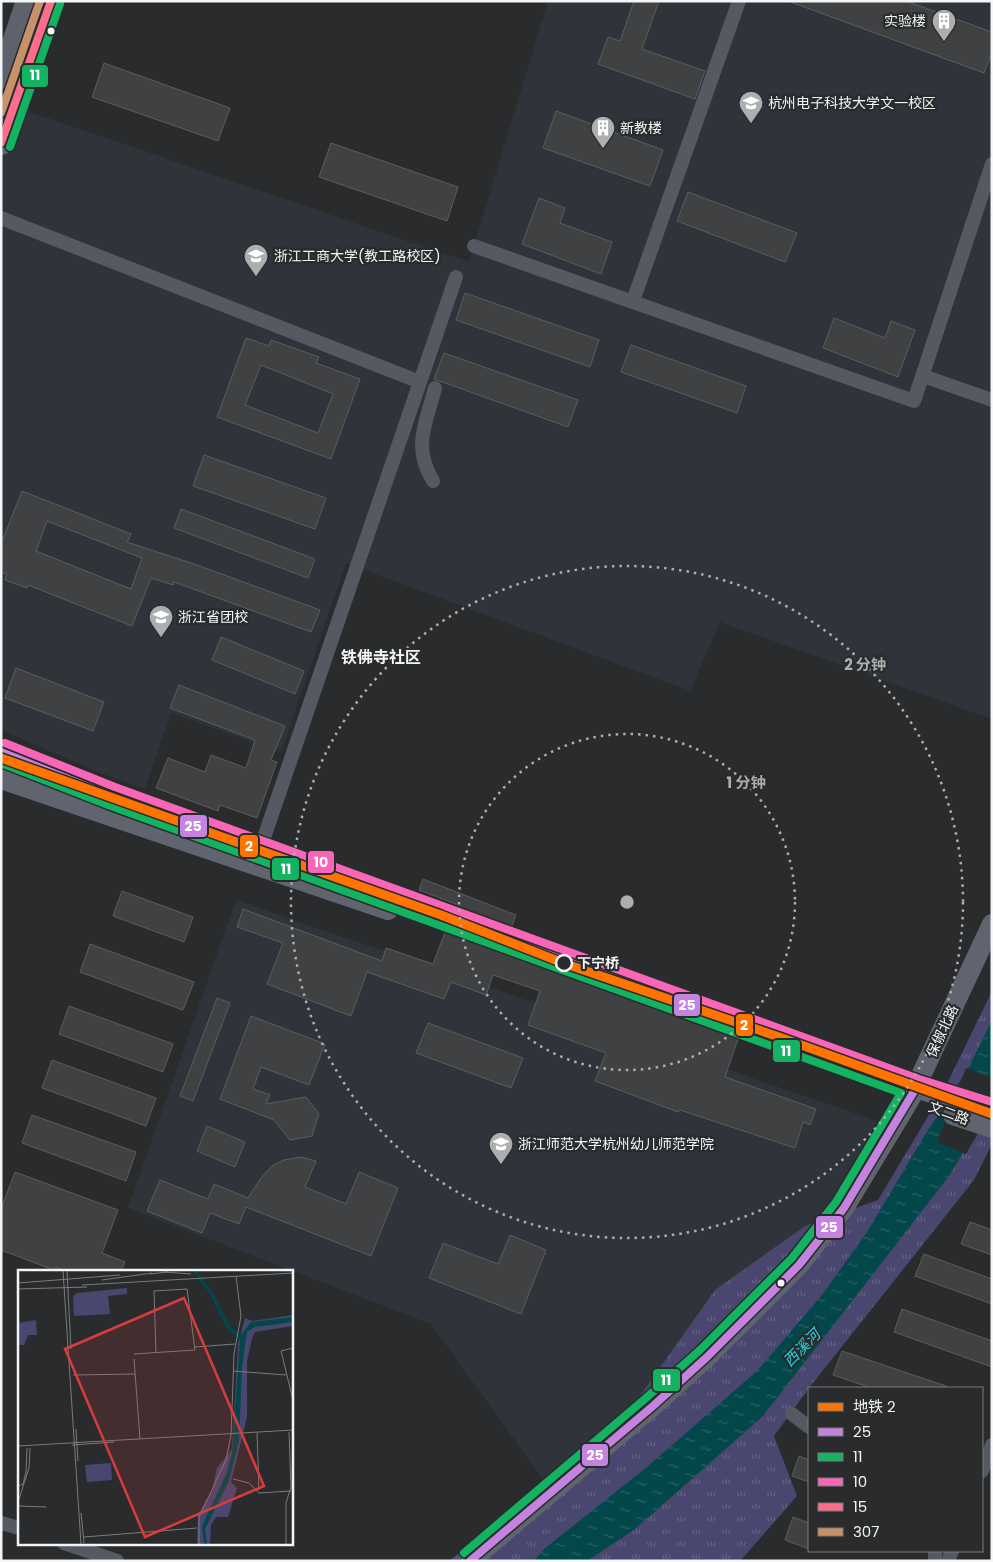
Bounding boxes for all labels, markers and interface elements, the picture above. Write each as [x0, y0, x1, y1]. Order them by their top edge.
building icon: 实验楼 [931, 8, 957, 42]
place label: 实验楼 [884, 11, 926, 31]
unlabelled marker [46, 26, 56, 36]
line badge: 11 [21, 64, 49, 88]
text: 11 [30, 65, 40, 85]
school or university icon: 杭州电子科技大学文一校区 [738, 90, 764, 124]
place label: 杭州电子科技大学文一校区 [768, 93, 936, 113]
building icon: 新教楼 [590, 115, 616, 149]
place label: 新教楼 [620, 118, 662, 138]
school or university icon: 浙江工商大学(教工路校区) [243, 243, 269, 277]
place label: 浙江工商大学(教工路校区) [274, 246, 441, 266]
school or university icon: 浙江省团校 [148, 604, 174, 638]
place label: 浙江省团校 [178, 607, 248, 627]
district label: 铁佛寺社区 [341, 646, 421, 669]
text: 2 分钟 [844, 654, 886, 675]
text: 1 分钟 [727, 772, 765, 793]
line badge: 25 [179, 814, 208, 838]
text: 25 [184, 816, 202, 836]
line badge: 2 [239, 834, 259, 858]
text: 2 [245, 836, 253, 856]
line badge: 10 [307, 850, 335, 874]
text: 10 [314, 852, 328, 872]
line badge: 11 [271, 857, 300, 881]
text: 11 [281, 859, 291, 879]
centre of rings [618, 893, 636, 911]
place label: 下宁桥 [577, 953, 619, 973]
marker: 下宁桥 [555, 954, 573, 972]
line badge: 25 [673, 993, 701, 1017]
text: 25 [678, 995, 696, 1015]
street label: 保俶北路 [921, 1001, 963, 1061]
line badge: 2 [735, 1013, 754, 1037]
text: 2 [740, 1015, 748, 1035]
line badge: 11 [772, 1039, 801, 1063]
text: 11 [781, 1041, 791, 1061]
street label: 文二路 [926, 1096, 972, 1130]
school or university icon: 浙江师范大学杭州幼儿师范学院 [488, 1131, 514, 1165]
place label: 浙江师范大学杭州幼儿师范学院 [518, 1134, 714, 1154]
line badge: 25 [815, 1215, 844, 1239]
text: 25 [820, 1217, 838, 1237]
inset map [18, 1270, 292, 1544]
unlabelled marker [776, 1278, 786, 1288]
water label: 西溪河 [778, 1322, 827, 1371]
line badge: 11 [652, 1368, 681, 1392]
text: 11 [661, 1370, 671, 1390]
legend [808, 1387, 983, 1552]
text: 地铁 2 [853, 1396, 896, 1417]
text: 25 [853, 1421, 871, 1442]
line badge: 25 [581, 1443, 609, 1467]
text: 25 [586, 1445, 604, 1465]
text: 11 [853, 1446, 863, 1467]
text: 10 [853, 1471, 867, 1492]
text: 15 [853, 1496, 867, 1517]
text: 307 [853, 1521, 879, 1542]

